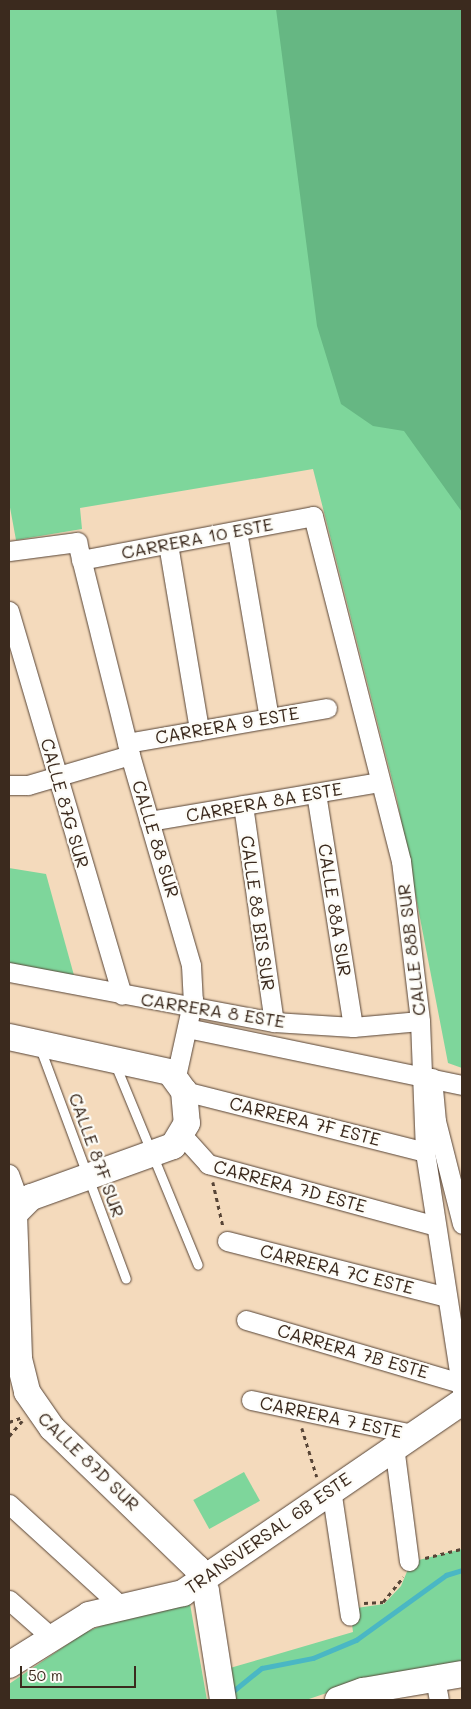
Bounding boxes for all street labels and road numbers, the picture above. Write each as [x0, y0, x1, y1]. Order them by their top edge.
street label: CARRERA 10 ESTE [119, 513, 275, 563]
street label: CARRERA 9 ESTE [153, 702, 301, 748]
street label: CALLE 87G SUR [36, 736, 94, 870]
street label: CALLE 88 SUR [128, 778, 184, 900]
street label: CARRERA 8A ESTE [184, 778, 344, 826]
street label: CALLE 88 BIS SUR [236, 834, 280, 992]
street label: CALLE 88A SUR [314, 842, 356, 978]
street label: CALLE 88B SUR [392, 883, 430, 1017]
street label: CARRERA 8 ESTE [139, 988, 287, 1032]
street label: CALLE 87F SUR [64, 1090, 130, 1220]
street label: CARRERA 7F ESTE [227, 1092, 383, 1150]
street label: CARRERA 7D ESTE [211, 1155, 369, 1217]
street label: CARRERA 7C ESTE [258, 1239, 416, 1299]
street label: CARRERA 7B ESTE [275, 1319, 431, 1383]
street label: CARRERA 7 ESTE [258, 1391, 404, 1443]
street label: CALLE 87D SUR [34, 1407, 144, 1515]
street label: TRANSVERSAL 6B ESTE [181, 1468, 355, 1598]

